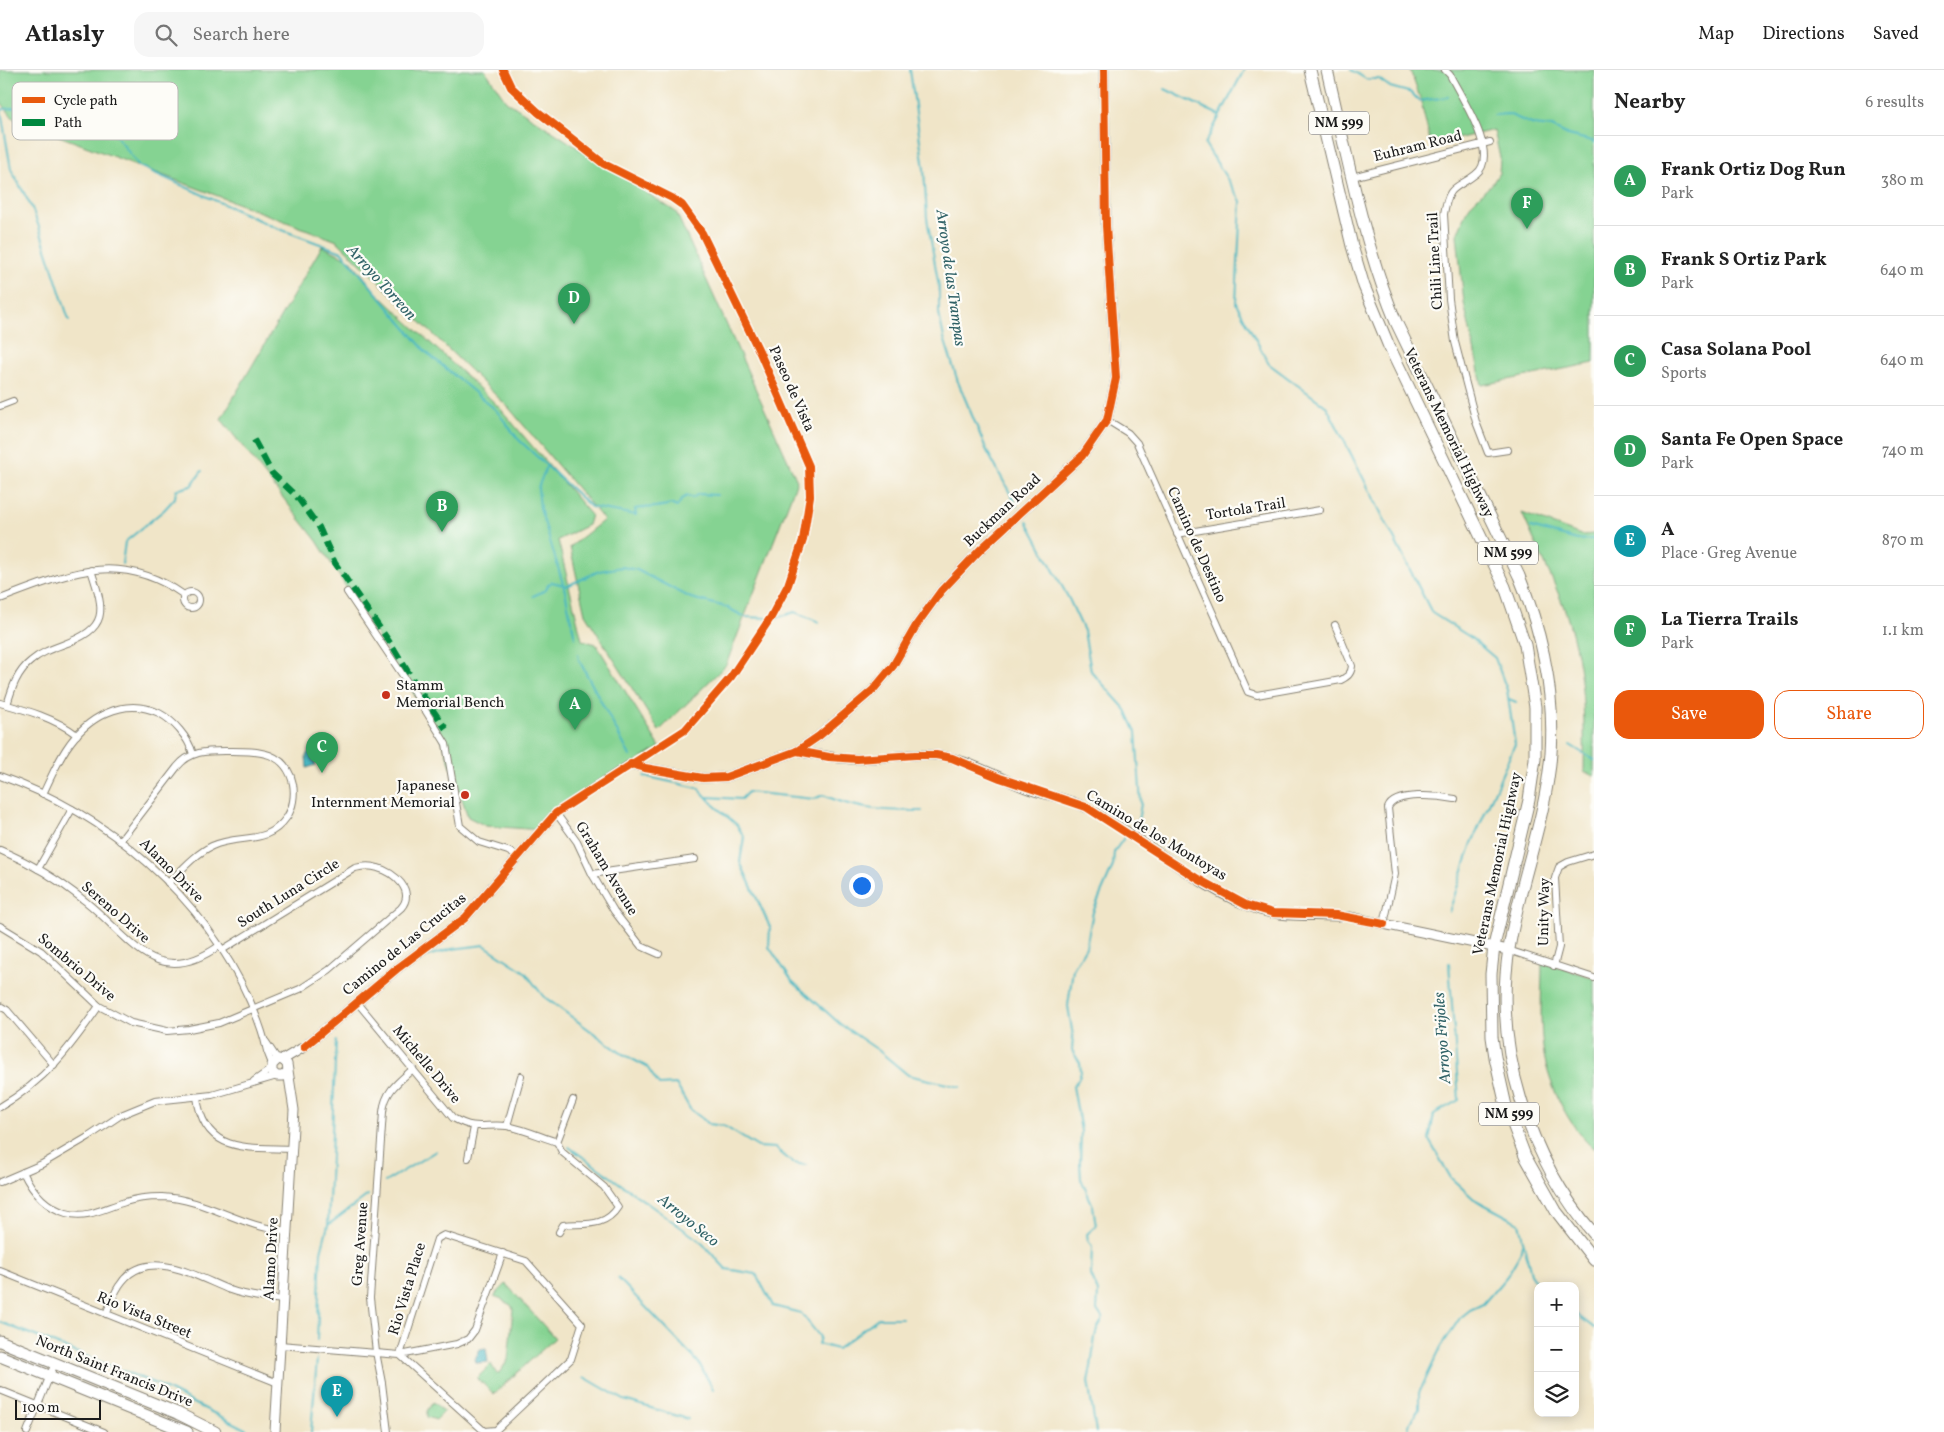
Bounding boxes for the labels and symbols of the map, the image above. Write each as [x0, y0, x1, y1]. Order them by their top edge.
legend [12, 82, 178, 140]
text: Cycle path [54, 92, 118, 111]
road number: NM 599 [1309, 112, 1369, 134]
text: Path [54, 114, 82, 133]
street label: Euhram Road [1372, 126, 1464, 168]
pin: F [1511, 188, 1543, 229]
water label: Arroyo de las Trampas [929, 207, 971, 348]
street label: Chili Line Trail [1423, 212, 1449, 310]
water label: Arroyo Torreon [340, 240, 421, 326]
pin: D [558, 283, 590, 324]
street label: Paseo de Vista [763, 343, 819, 435]
street label: Veterans Memorial Highway [1398, 345, 1498, 521]
street label: Buckman Road [960, 470, 1046, 552]
street label: Camino de Destino [1161, 484, 1231, 606]
pin: B [426, 491, 458, 532]
street label: Tortola Trail [1205, 493, 1287, 527]
road number: NM 599 [1478, 542, 1538, 564]
place label: Stamm Memorial Bench [396, 676, 505, 714]
marker: Stamm Memorial Bench [380, 689, 392, 701]
pin: A [559, 689, 591, 730]
pin: C [306, 732, 338, 773]
street label: Veterans Memorial Highway [1468, 771, 1528, 957]
place label: Japanese Internment Memorial [311, 776, 455, 814]
street label: Camino de los Montoyas [1082, 786, 1230, 886]
marker: Japanese Internment Memorial [459, 789, 471, 801]
street label: Graham Avenue [570, 818, 642, 920]
street label: Alamo Drive [134, 834, 208, 908]
street label: South Luna Circle [234, 854, 344, 934]
your location [849, 873, 875, 899]
street label: Sereno Drive [76, 877, 154, 949]
street label: Unity Way [1534, 878, 1556, 946]
street label: Camino de Las Crucitas [339, 888, 471, 1002]
street label: Sombrio Drive [32, 929, 120, 1007]
water label: Arroyo Frijoles [1429, 991, 1457, 1086]
street label: Michelle Drive [387, 1021, 465, 1109]
road number: NM 599 [1479, 1102, 1539, 1126]
water label: Arroyo Seco [652, 1189, 724, 1253]
street label: Greg Avenue [348, 1201, 374, 1287]
street label: Alamo Drive [259, 1217, 285, 1301]
street label: Rio Vista Place [384, 1240, 432, 1338]
street label: Rio Vista Street [93, 1287, 195, 1345]
street label: North Saint Francis Drive [32, 1331, 196, 1413]
pin: E [321, 1376, 353, 1417]
scale bar [15, 1397, 101, 1420]

